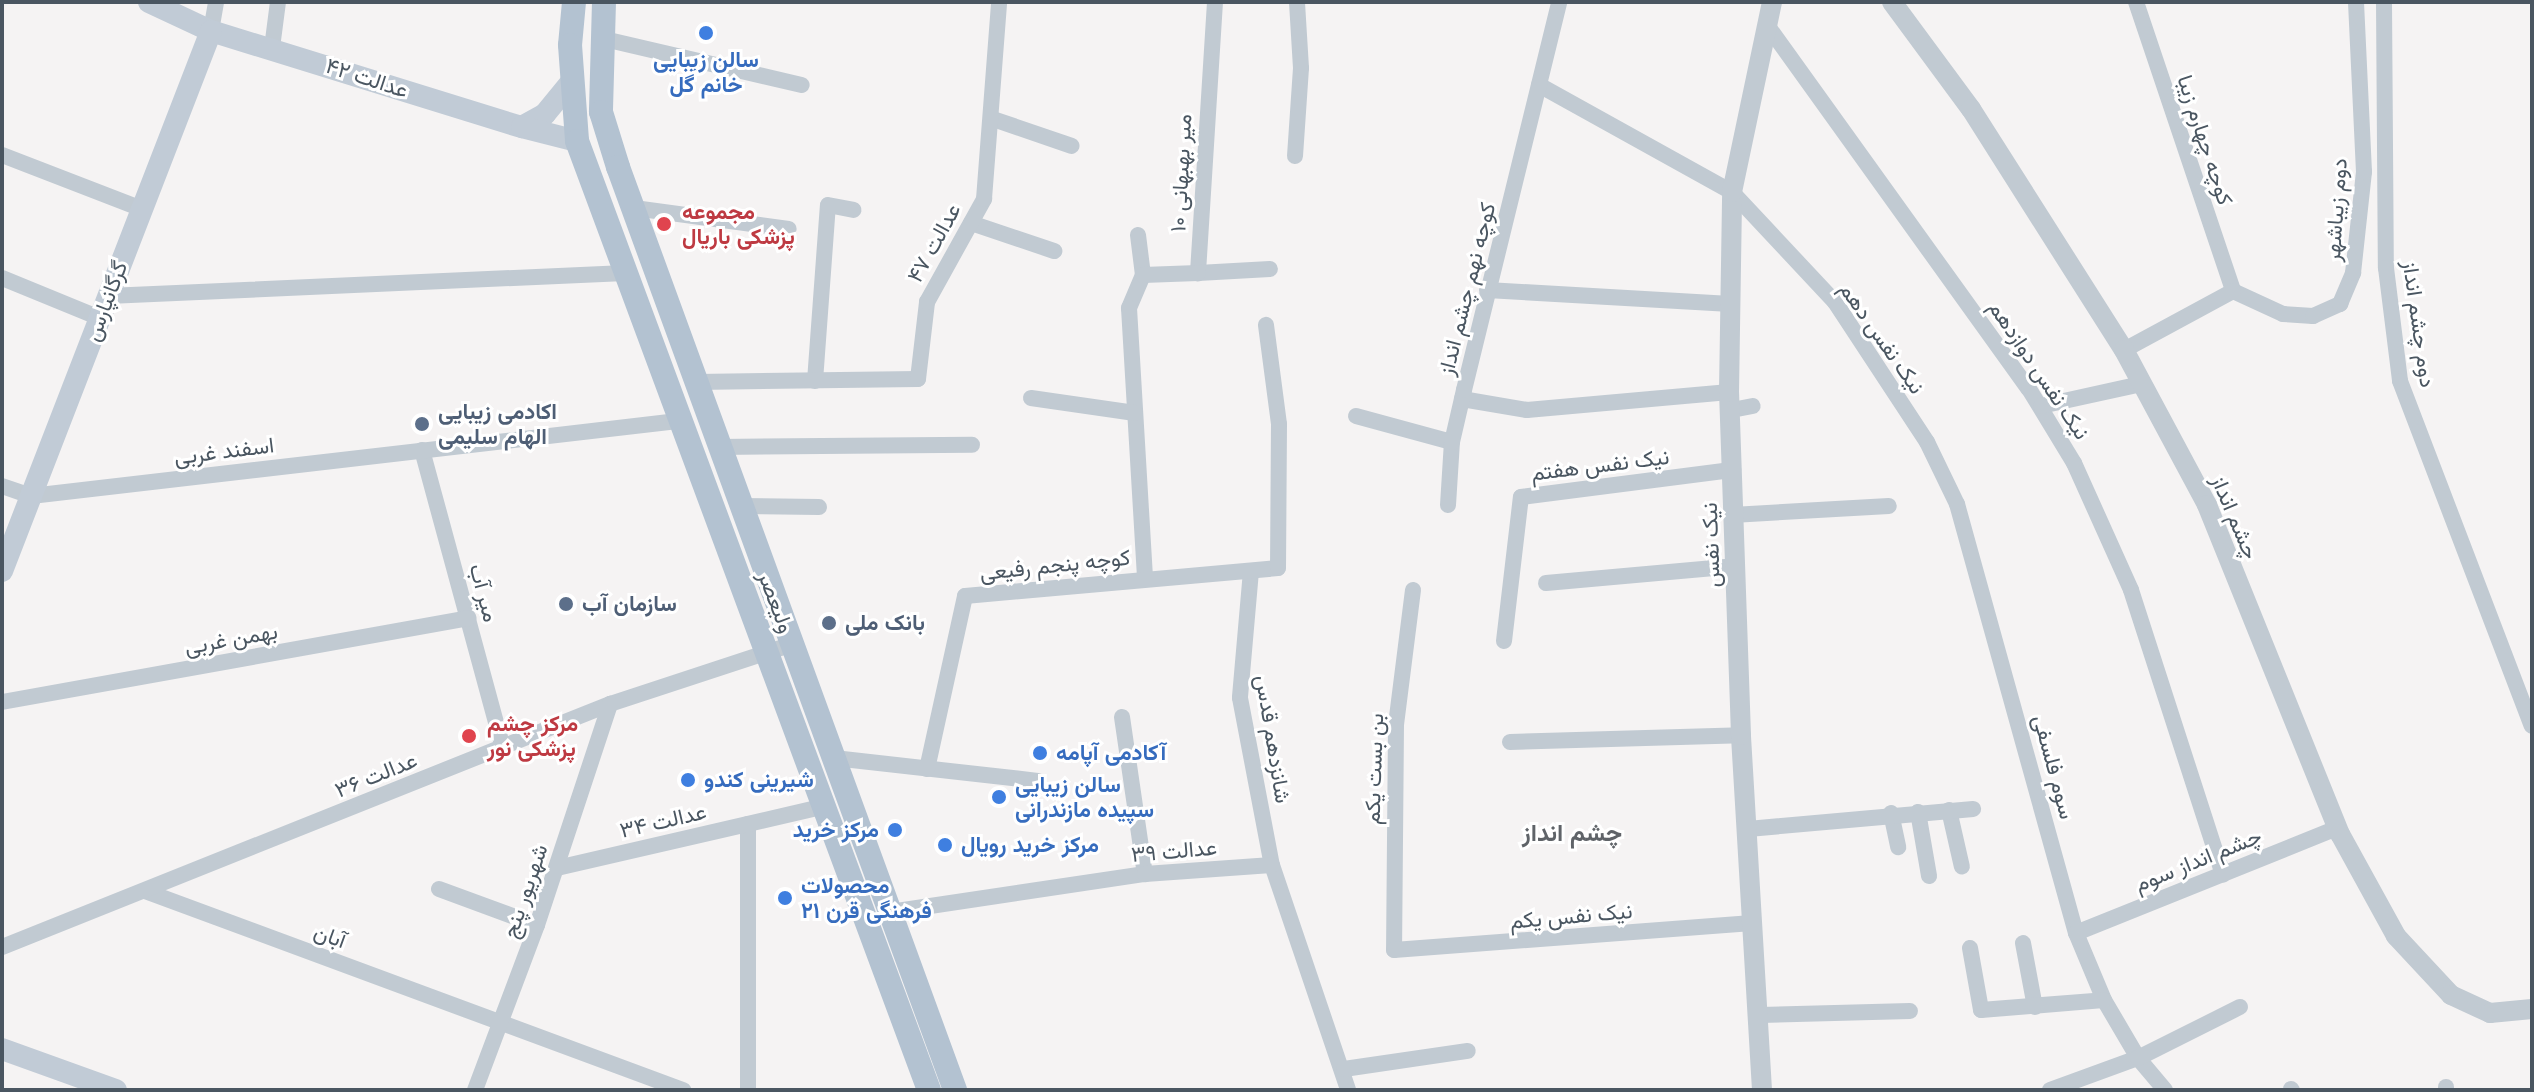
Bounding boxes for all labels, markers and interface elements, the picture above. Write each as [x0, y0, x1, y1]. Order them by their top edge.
marker: سالن زیبایی خانم گل [697, 24, 715, 42]
place label: سالن زیبایی خانم گل [653, 46, 759, 98]
street label: عدالت ۴۲ [323, 52, 411, 104]
street label: کوچه چهارم زیبا [2172, 72, 2238, 208]
street label: ۱۰ میر بهبهانی [1165, 113, 1197, 233]
street label: دوم زیباشهر [2319, 157, 2353, 263]
place label: مجموعه پزشکی باریال [682, 198, 795, 250]
street label: عدالت ۴۷ [902, 199, 966, 287]
street label: کوچه نهم چشم انداز [1433, 200, 1501, 378]
marker: مجموعه پزشکی باریال [653, 213, 675, 235]
street label: گرگانپارس [79, 257, 133, 345]
street label: دوم چشم انداز [2397, 259, 2441, 389]
street label: نیک نفس دهم [1834, 277, 1930, 399]
street label: نیک نفس دوازدهم [1983, 296, 2095, 444]
place label: اکادمی زیبایی الهام سلیمی [438, 398, 557, 450]
marker: اکادمی زیبایی الهام سلیمی [413, 415, 431, 433]
street label: اسفند غربی [173, 432, 275, 470]
street label: نیک نفس هفتم [1529, 443, 1671, 487]
street label: چشم انداز [2206, 471, 2264, 563]
street label: نیک نفس [1696, 502, 1726, 588]
street label: کوچه پنجم رفیعی [978, 544, 1132, 586]
street label: میر آب [464, 561, 504, 625]
street label: ولیعصر [752, 567, 800, 637]
place label: سازمان آب [582, 591, 677, 617]
marker: سازمان آب [557, 595, 575, 613]
place label: بانک ملی [845, 610, 925, 636]
marker: بانک ملی [820, 614, 838, 632]
street label: بهمن غربی [182, 618, 280, 660]
street label: شانزدهم قدس [1250, 673, 1296, 805]
place label: مرکز چشم پزشکی نور [487, 710, 578, 762]
street label: سوم فلسفی [2027, 712, 2081, 822]
street label: بن بست یکم [1359, 713, 1389, 825]
marker: مرکز چشم پزشکی نور [458, 725, 480, 747]
place label: آکادمی آپامه [1056, 740, 1166, 766]
marker: آکادمی آپامه [1031, 744, 1049, 762]
street label: عدالت ۳۶ [331, 747, 421, 803]
place label: شیرینی کندو [704, 767, 814, 793]
marker: شیرینی کندو [679, 771, 697, 789]
place label: سالن زیبایی سپیده مازندرانی [1015, 771, 1154, 822]
marker: سالن زیبایی سپیده مازندرانی [990, 788, 1008, 806]
street label: عدالت ۳۴ [617, 798, 709, 844]
place label: مرکز خرید [793, 817, 879, 843]
district label: چشم انداز [1522, 819, 1622, 847]
marker: مرکز خرید [886, 821, 904, 839]
street label: چشم انداز سوم [2131, 823, 2265, 897]
place label: مرکز خرید رویال [961, 832, 1099, 858]
street label: عدالت ۳۹ [1130, 834, 1218, 868]
marker: مرکز خرید رویال [936, 836, 954, 854]
street label: شهریور پنج [497, 841, 553, 941]
place label: محصولات فرهنگی قرن ۲۱ [801, 872, 932, 924]
marker: محصولات فرهنگی قرن ۲۱ [776, 889, 794, 907]
street label: نیک نفس یکم [1509, 897, 1633, 935]
street label: آبان [310, 918, 350, 954]

